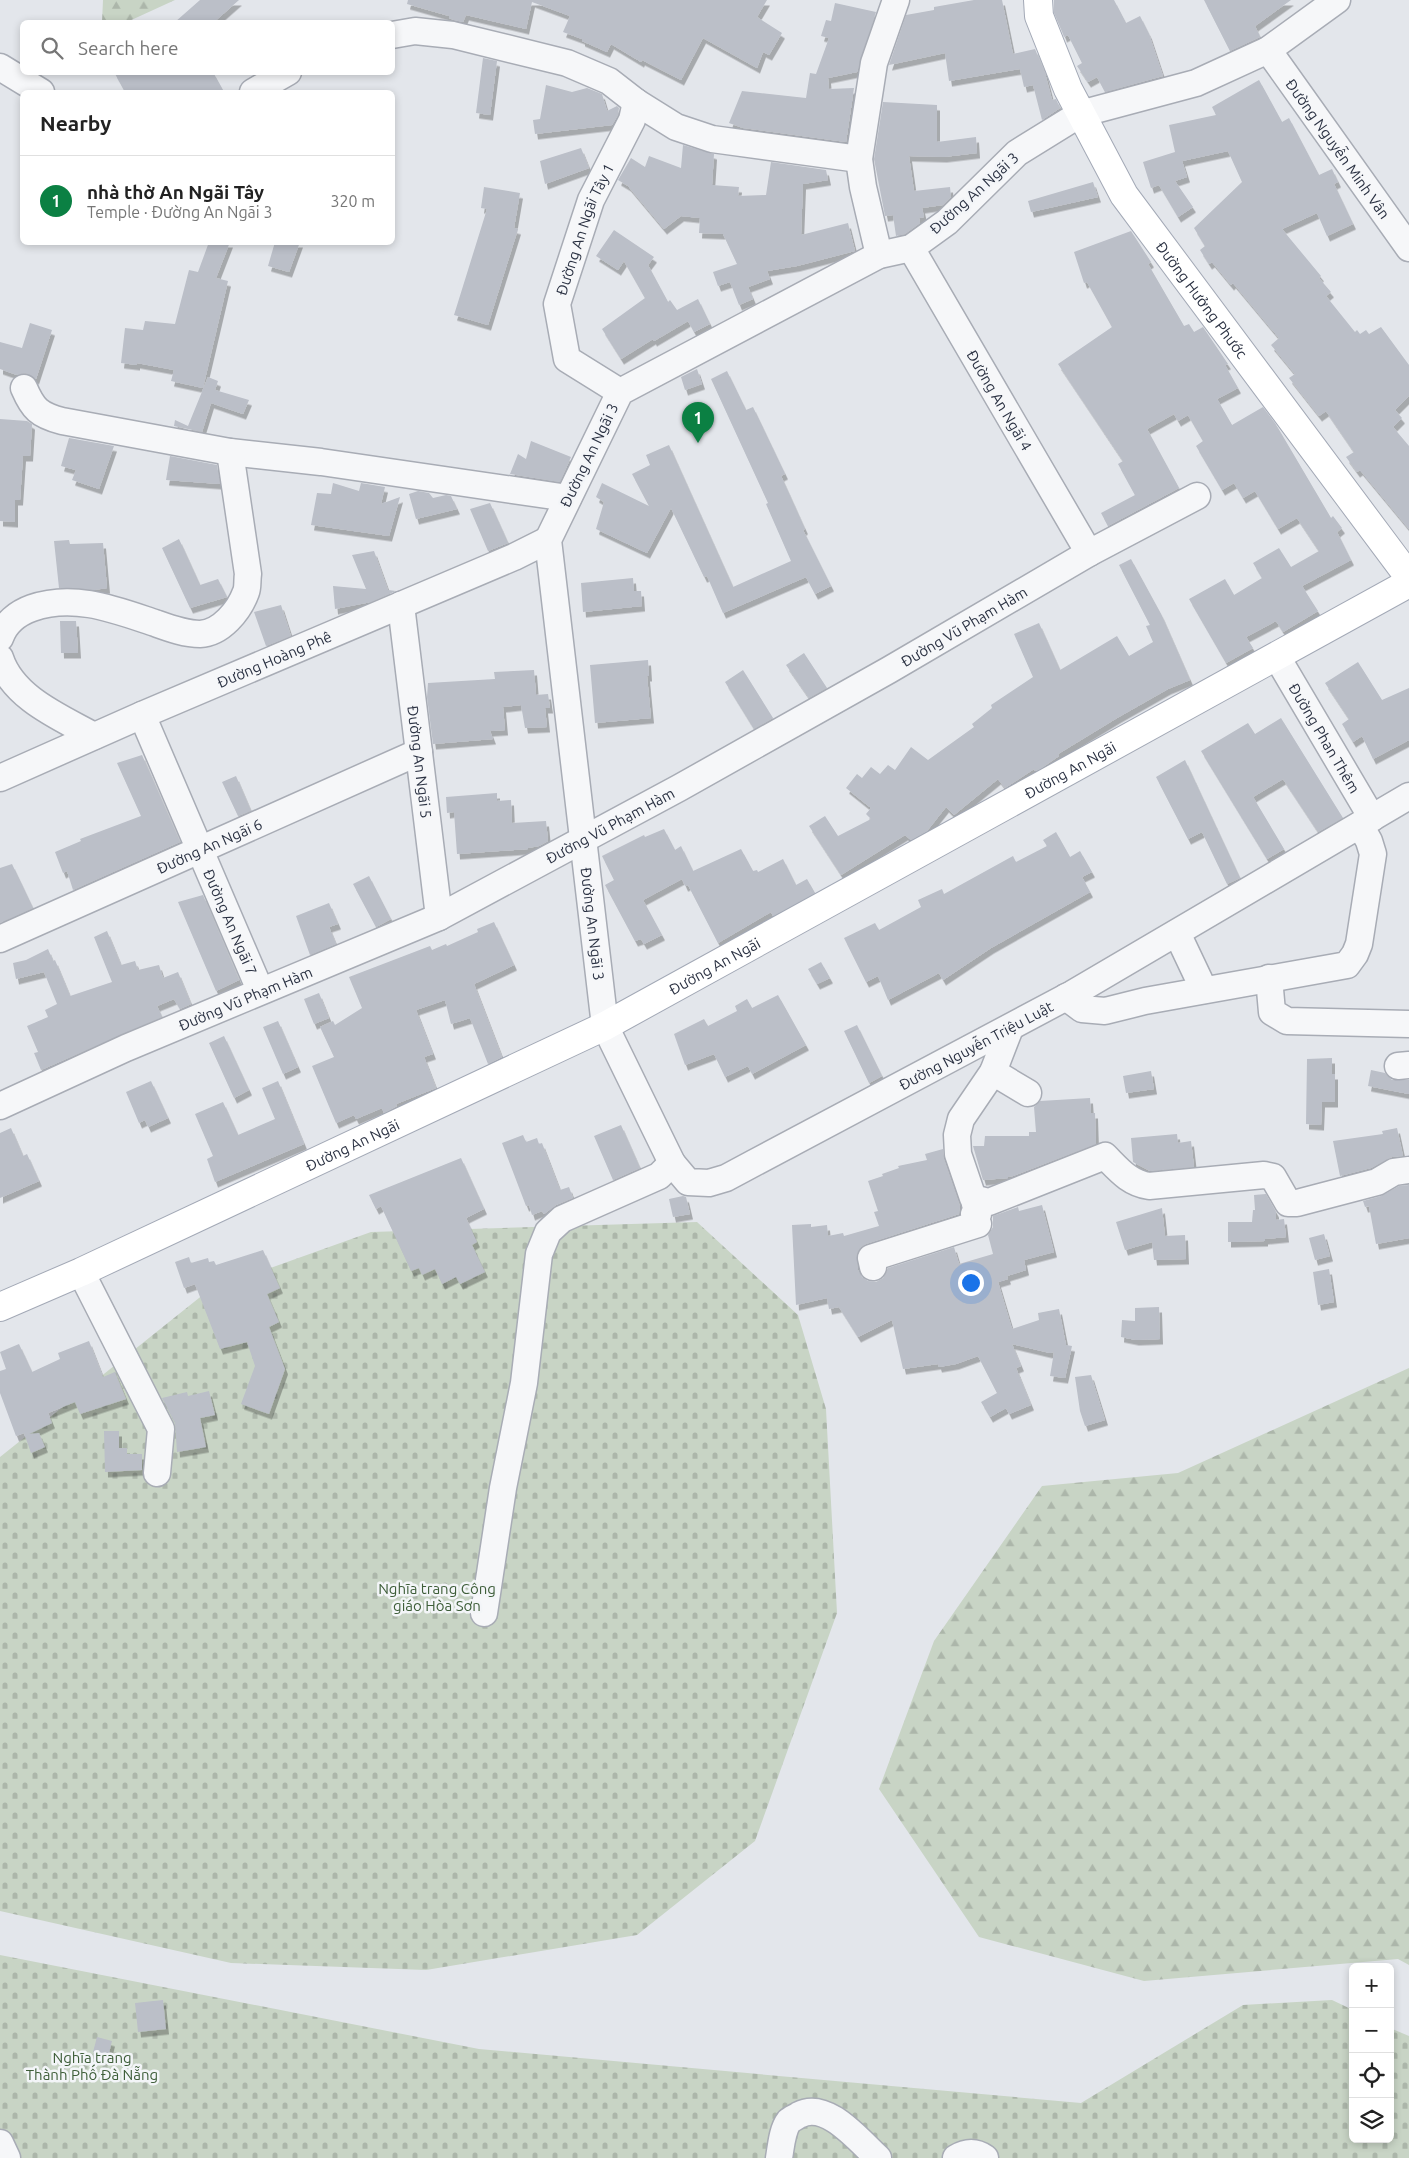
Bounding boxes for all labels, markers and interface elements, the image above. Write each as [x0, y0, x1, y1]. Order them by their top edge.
search box [20, 20, 395, 75]
icon: search [38, 34, 66, 62]
text: Search here [78, 37, 178, 59]
street label: Đường Nguyễn Minh Vân [1283, 75, 1394, 222]
text: Nearby [40, 111, 111, 135]
street label: Đường An Ngãi 3 [926, 149, 1022, 237]
street label: Đường An Ngãi Tây 1 [552, 160, 617, 297]
text: nhà thờ An Ngãi Tây [87, 181, 264, 203]
text: 1 [51, 192, 61, 210]
text: 320 m [330, 192, 375, 210]
text: Temple · Đường An Ngãi 3 [87, 203, 272, 221]
street label: Đường Hưởng Phước [1153, 238, 1251, 361]
street label: Đường An Ngãi 4 [964, 347, 1036, 453]
street label: Đường An Ngãi 3 [556, 400, 622, 510]
pin: 1 [682, 402, 714, 443]
street label: Đường Vũ Phạm Hàm [898, 583, 1030, 670]
street label: Đường Hoàng Phê [214, 627, 334, 691]
street label: Đường Phan Thêm [1286, 680, 1364, 796]
street label: Đường An Ngãi 5 [405, 704, 435, 819]
street label: Đường An Ngãi [1021, 738, 1119, 802]
street label: Đường Vũ Phạm Hàm [543, 784, 677, 867]
street label: Đường An Ngãi 6 [154, 815, 264, 877]
street label: Đường An Ngãi 7 [201, 866, 261, 977]
street label: Đường An Ngãi 3 [578, 866, 608, 981]
street label: Đường An Ngãi [666, 934, 763, 998]
street label: Đường Vũ Phạm Hàm [176, 963, 315, 1034]
street label: Đường Nguyễn Triệu Luật [896, 997, 1056, 1093]
street label: Đường An Ngãi [303, 1115, 402, 1174]
your location [958, 1270, 984, 1296]
park label: Nghĩa trang Công giáo Hòa Sơn [378, 1580, 496, 1614]
map controls [1349, 1963, 1394, 2143]
button: + [1349, 1963, 1394, 2008]
button: − [1349, 2008, 1394, 2053]
park label: Nghĩa trang Thành Phố Đà Nẵng [26, 2049, 158, 2083]
button: locate [1349, 2053, 1394, 2098]
button: layers [1349, 2098, 1394, 2143]

